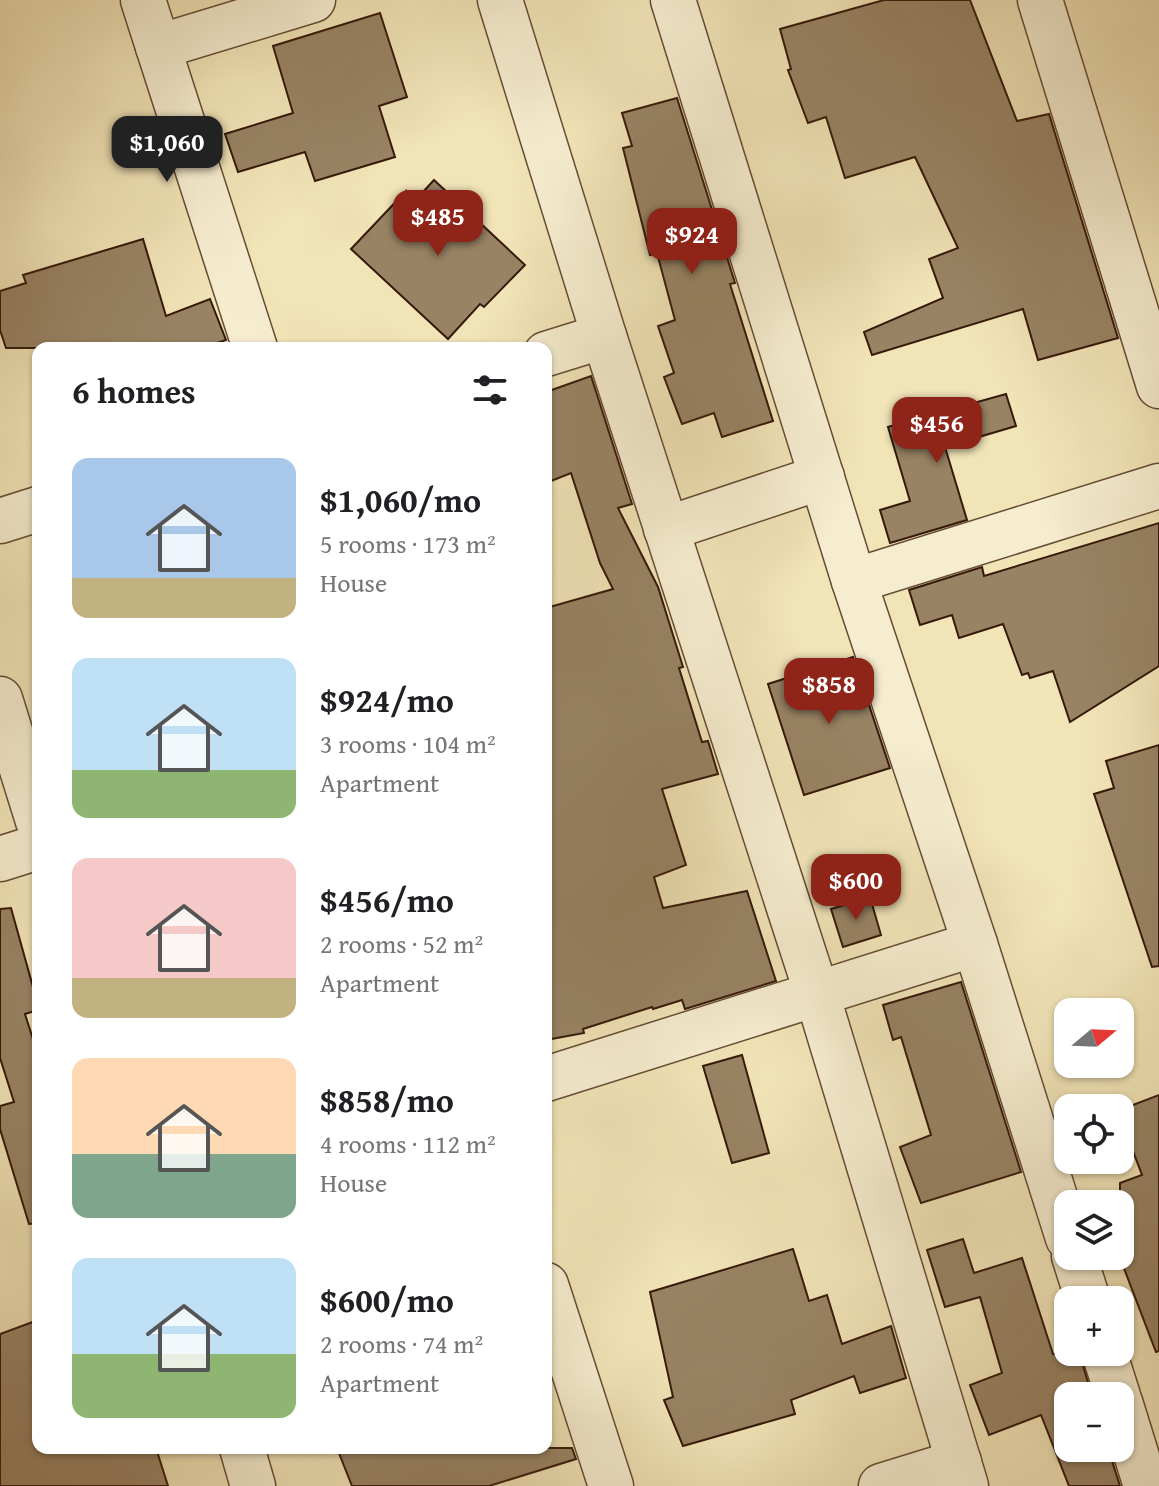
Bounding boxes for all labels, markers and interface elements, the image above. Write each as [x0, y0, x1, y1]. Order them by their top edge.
pin: $1,060 [102, 116, 232, 184]
text: $1,060 [130, 122, 204, 161]
pin: $485 [391, 190, 485, 258]
text: $485 [411, 196, 465, 235]
pin: $924 [645, 208, 739, 276]
text: $924 [665, 214, 719, 253]
text: 6 homes [72, 366, 196, 415]
icon: filters [468, 368, 512, 412]
pin: $456 [890, 397, 984, 465]
text: $456 [910, 403, 964, 442]
text: $1,060/mo [320, 475, 481, 524]
icon: home [136, 490, 232, 586]
text: 5 rooms · 173 m² [320, 524, 496, 563]
text: House [320, 563, 387, 602]
pin: $858 [782, 658, 876, 726]
text: $858 [802, 664, 856, 703]
text: $924/mo [320, 675, 454, 724]
icon: home [136, 690, 232, 786]
text: 3 rooms · 104 m² [320, 724, 496, 763]
text: Apartment [320, 763, 439, 802]
pin: $600 [809, 854, 903, 922]
text: $600 [829, 860, 883, 899]
text: $456/mo [320, 875, 454, 924]
icon: home [136, 890, 232, 986]
text: 2 rooms · 52 m² [320, 924, 483, 963]
text: Apartment [320, 963, 439, 1002]
north arrow [1054, 998, 1134, 1078]
map controls [1054, 998, 1134, 1462]
text: $858/mo [320, 1075, 454, 1124]
icon: home [136, 1090, 232, 1186]
button: locate [1054, 1094, 1134, 1174]
text: 4 rooms · 112 m² [320, 1124, 496, 1163]
text: House [320, 1163, 387, 1202]
button: layers [1054, 1190, 1134, 1270]
text: $600/mo [320, 1275, 454, 1324]
button: + [1054, 1286, 1134, 1366]
icon: home [136, 1290, 232, 1386]
text: 2 rooms · 74 m² [320, 1324, 483, 1363]
text: Apartment [320, 1363, 439, 1402]
button: − [1054, 1382, 1134, 1462]

